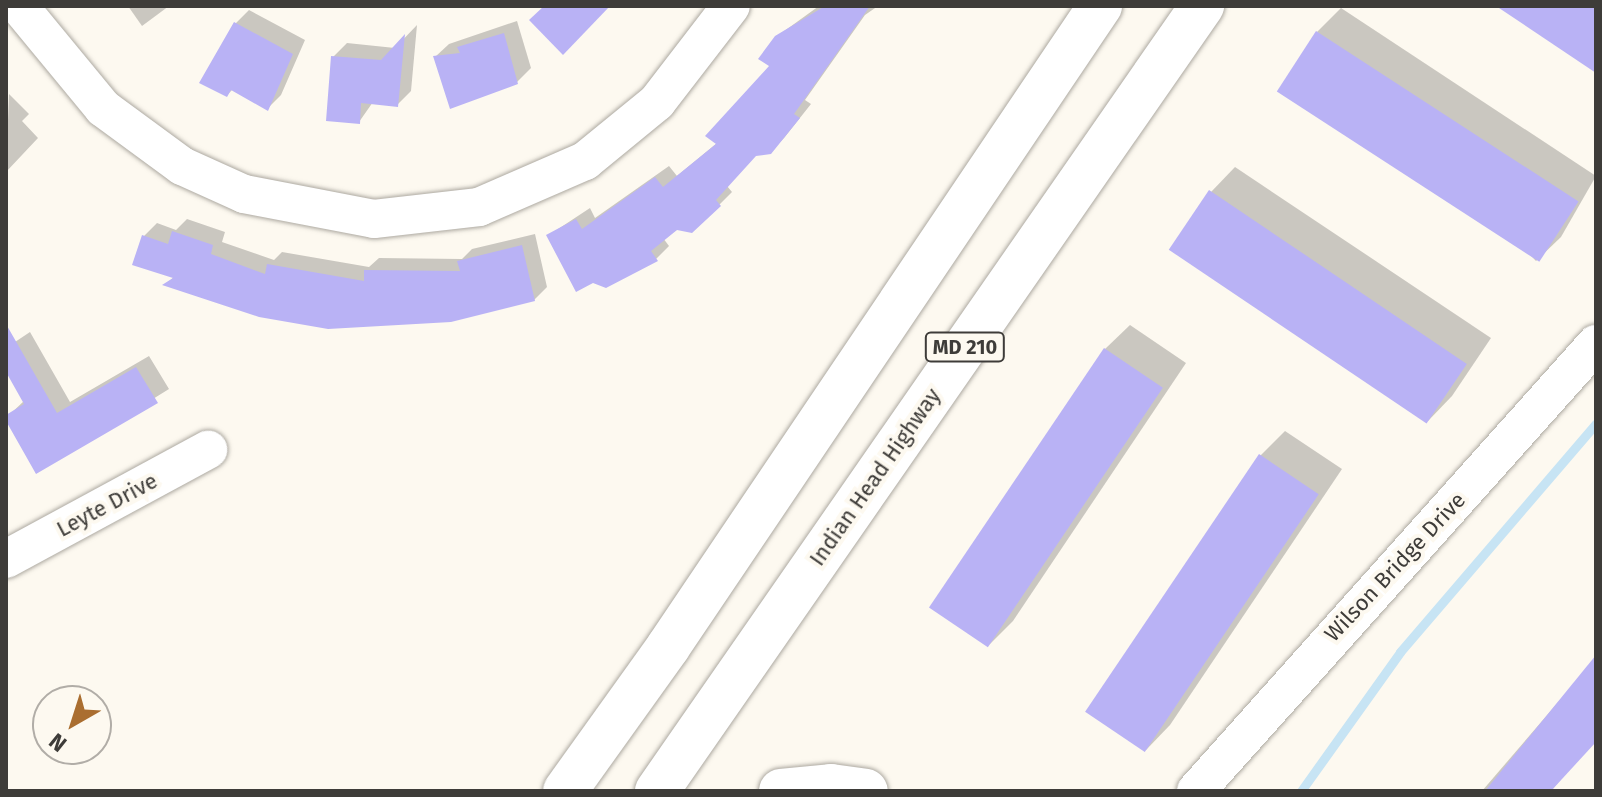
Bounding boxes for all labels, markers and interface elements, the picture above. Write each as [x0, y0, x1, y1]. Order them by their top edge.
road number: MD 210 [923, 331, 1007, 363]
street label: Indian Head Highway [804, 383, 946, 571]
street label: Leyte Drive [52, 467, 162, 543]
street label: Wilson Bridge Drive [1319, 487, 1471, 647]
north arrow [32, 685, 112, 765]
text: N [44, 727, 72, 758]

